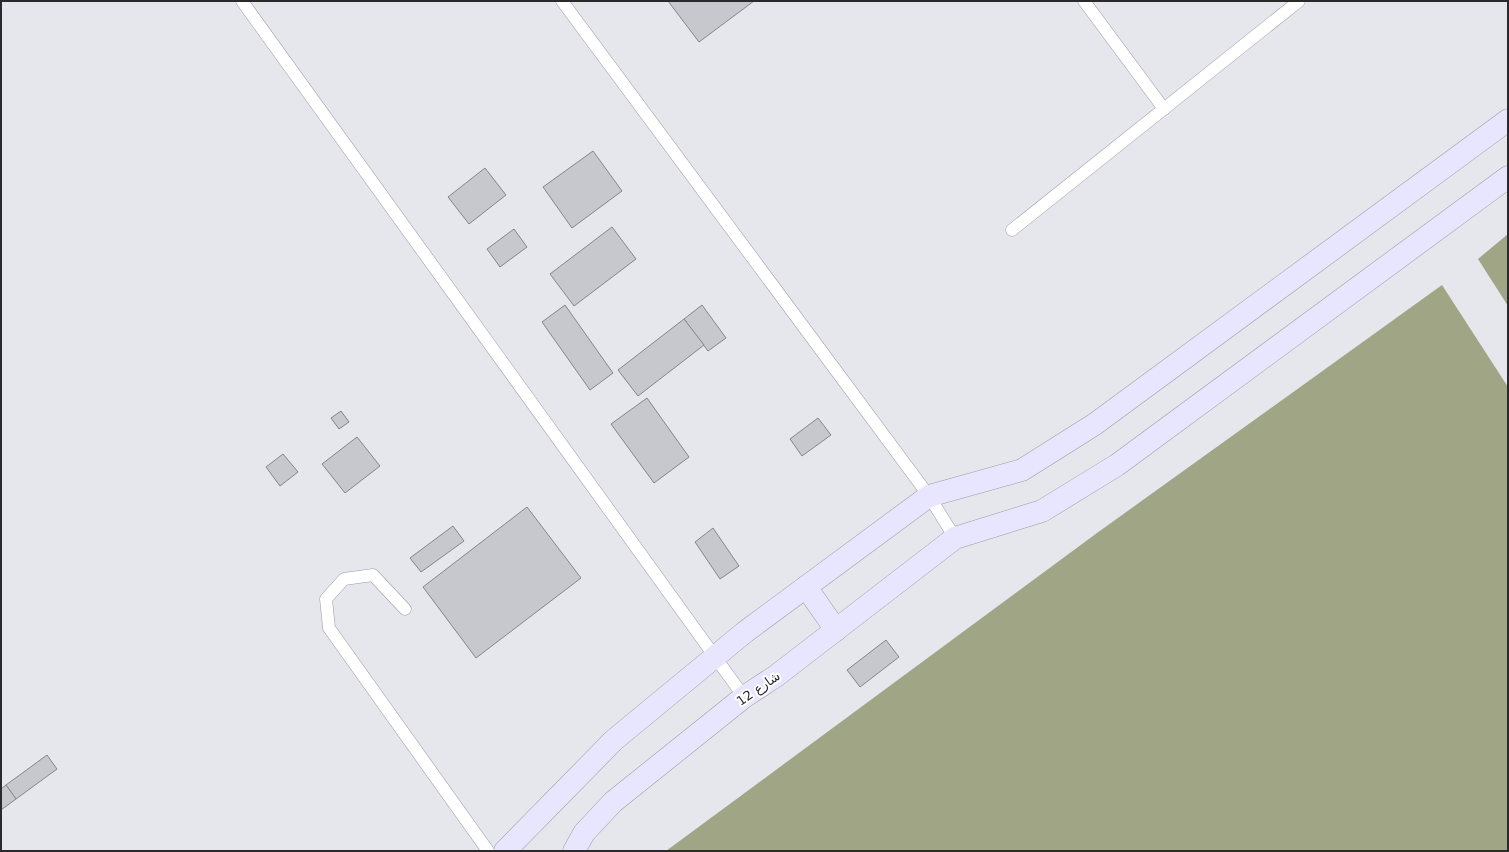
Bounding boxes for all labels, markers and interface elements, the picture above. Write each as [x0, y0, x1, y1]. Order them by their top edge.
street label: شارع 12 [734, 668, 783, 710]

